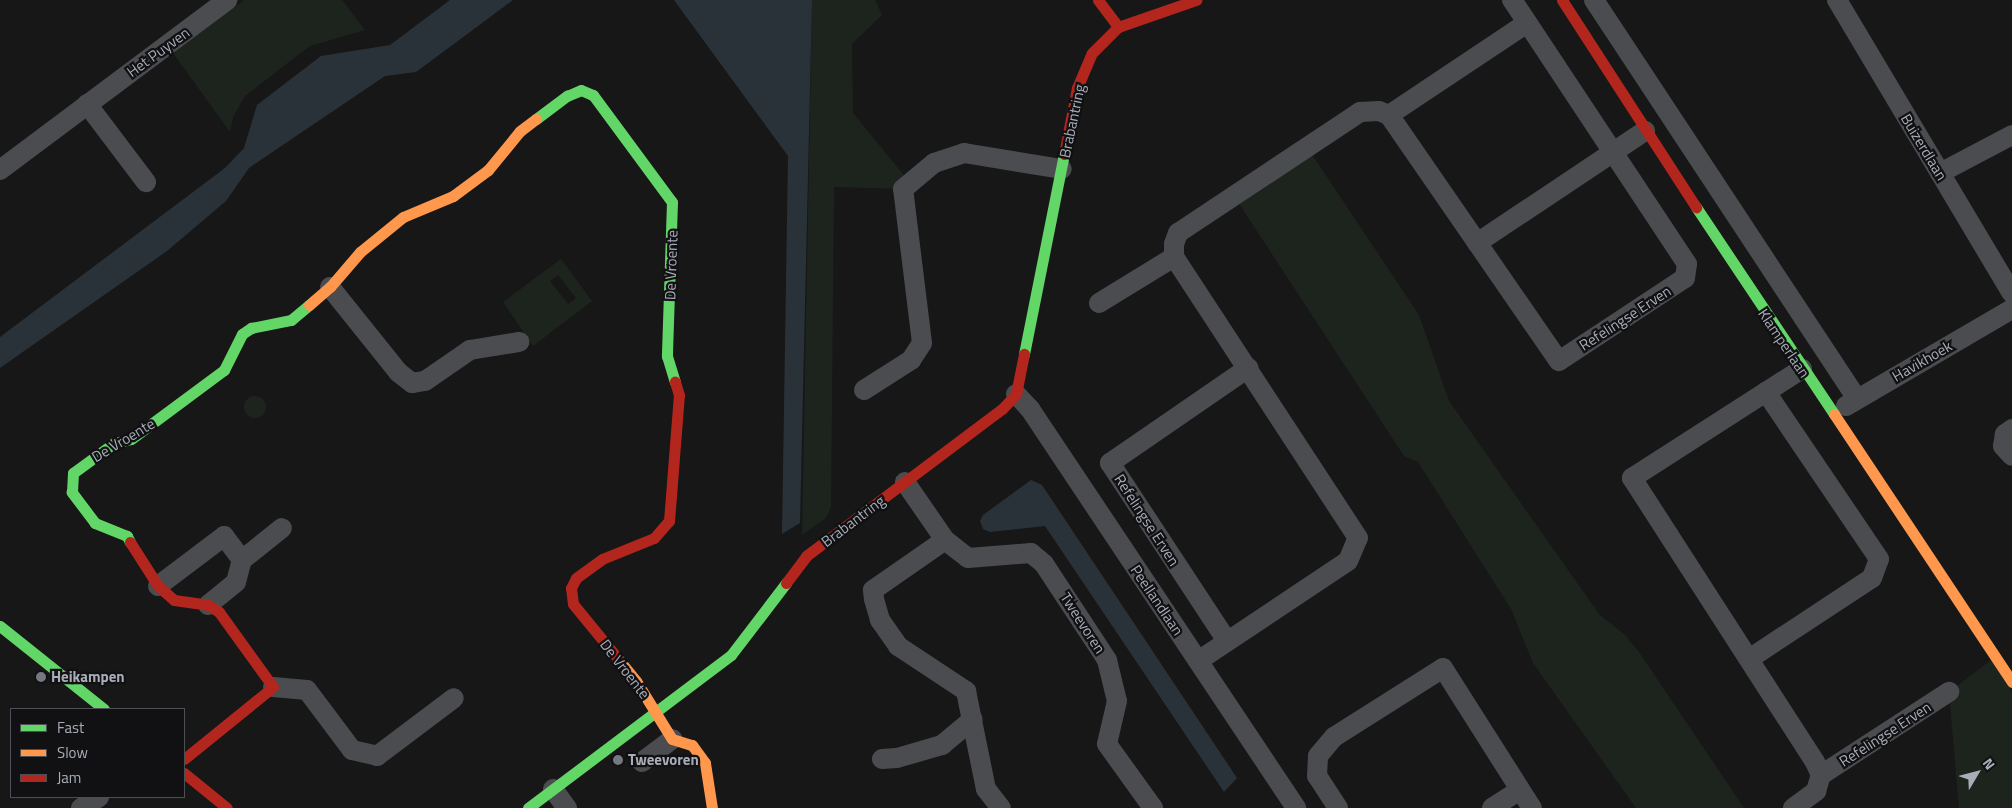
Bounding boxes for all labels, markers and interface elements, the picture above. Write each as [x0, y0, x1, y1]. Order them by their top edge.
street label: Het Puyven [123, 23, 193, 81]
street label: Brabantring [1055, 83, 1089, 159]
street label: Buizerdlaan [1897, 111, 1951, 183]
street label: De Vroente [661, 230, 681, 300]
street label: Refelingse Erven [1576, 282, 1674, 354]
street label: Klamperlaan [1754, 305, 1814, 381]
street label: Havikhoek [1889, 337, 1955, 385]
street label: De Vroente [88, 414, 158, 466]
street label: Refelingse Erven [1111, 471, 1183, 569]
street label: Brabantring [818, 491, 888, 551]
street label: Peellandlaan [1127, 561, 1187, 639]
street label: Tweevoren [1057, 589, 1109, 657]
street label: De Vroente [596, 636, 654, 702]
place label: Heikampen [51, 668, 125, 686]
marker: Heikampen [35, 671, 47, 683]
street label: Refelingse Erven [1836, 698, 1934, 770]
legend [10, 708, 185, 798]
text: Fast [57, 716, 84, 739]
text: Slow [57, 741, 88, 764]
north arrow [1952, 748, 2002, 798]
place label: Tweevoren [628, 751, 699, 769]
text: N [1978, 753, 2001, 774]
marker: Tweevoren [612, 754, 624, 766]
text: Jam [57, 766, 81, 789]

